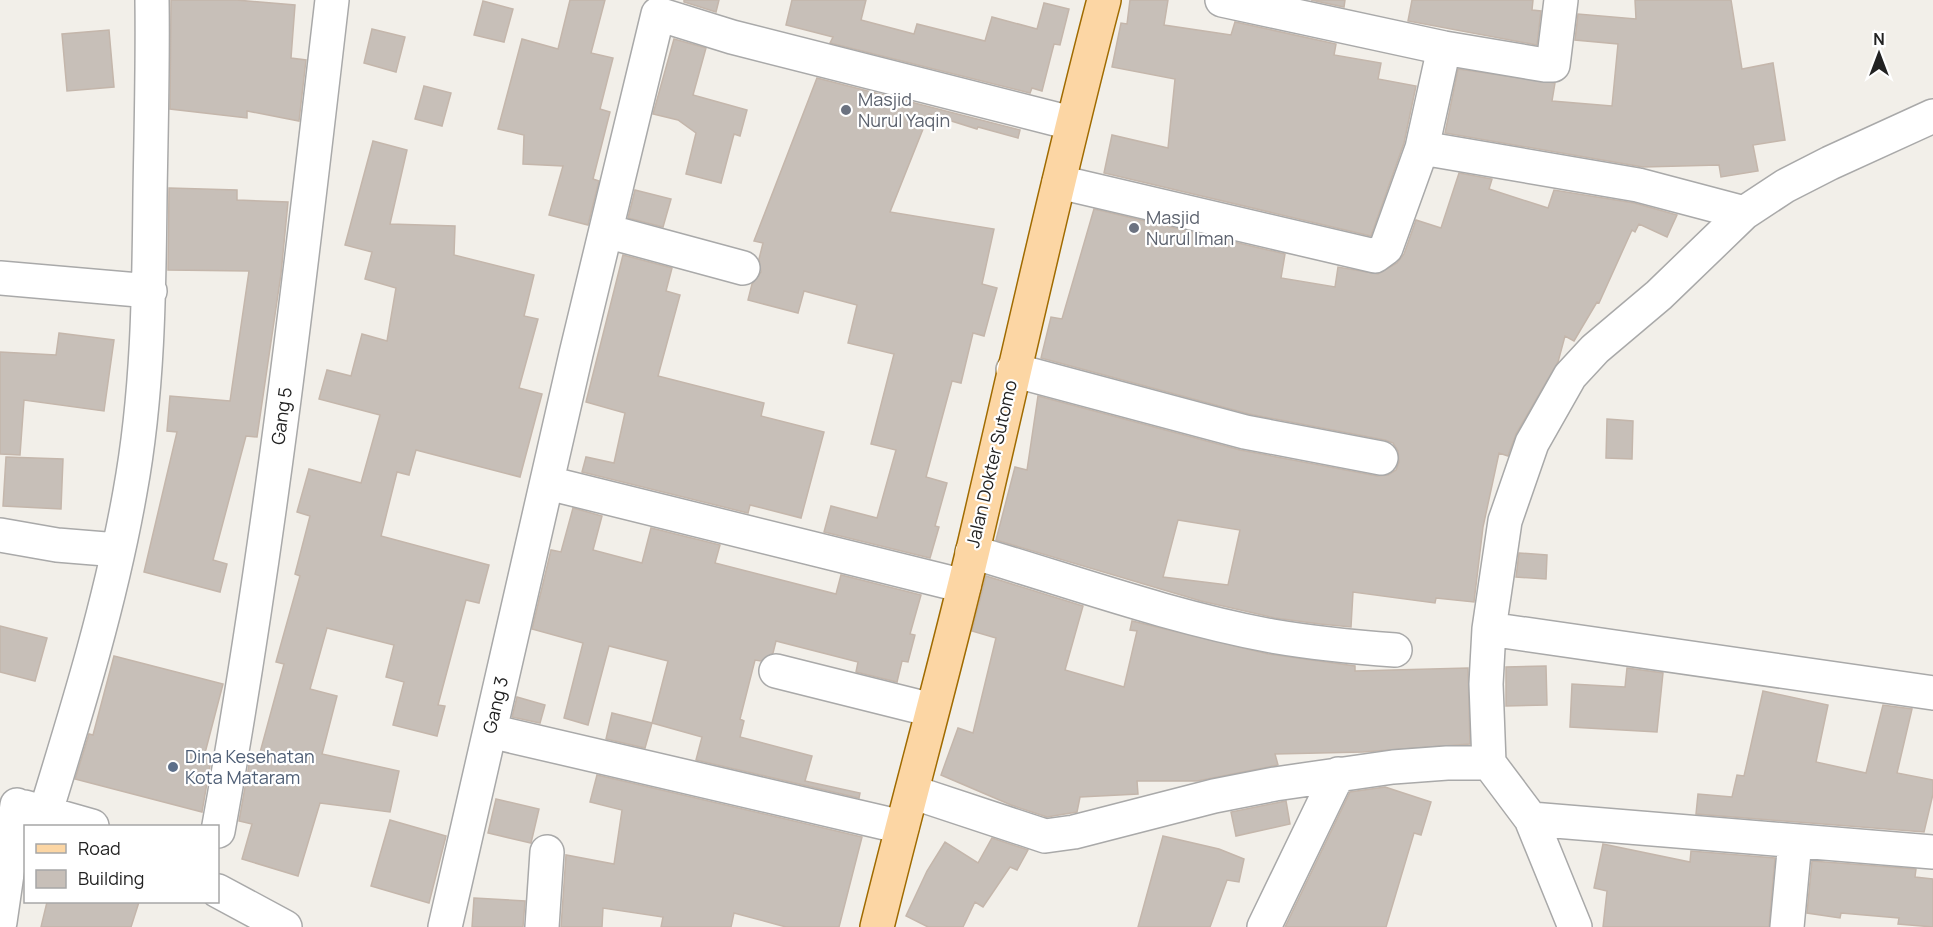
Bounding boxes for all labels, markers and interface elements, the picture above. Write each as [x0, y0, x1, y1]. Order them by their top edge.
north arrow [1849, 24, 1909, 84]
text: N [1873, 28, 1885, 50]
place label: Masjid Nurul Yaqin [858, 87, 950, 132]
marker: Masjid Nurul Yaqin [839, 103, 853, 117]
place label: Masjid Nurul Iman [1146, 205, 1234, 250]
marker: Masjid Nurul Iman [1127, 221, 1141, 235]
street label: Jalan Dokter Sutomo [960, 378, 1022, 550]
street label: Gang 5 [265, 385, 297, 446]
street label: Gang 3 [477, 674, 513, 736]
place label: Dina Kesehatan Kota Mataram [185, 744, 315, 789]
marker: Dina Kesehatan Kota Mataram [166, 760, 180, 774]
legend [24, 825, 219, 903]
text: Road [78, 836, 121, 860]
text: Building [78, 866, 144, 890]

